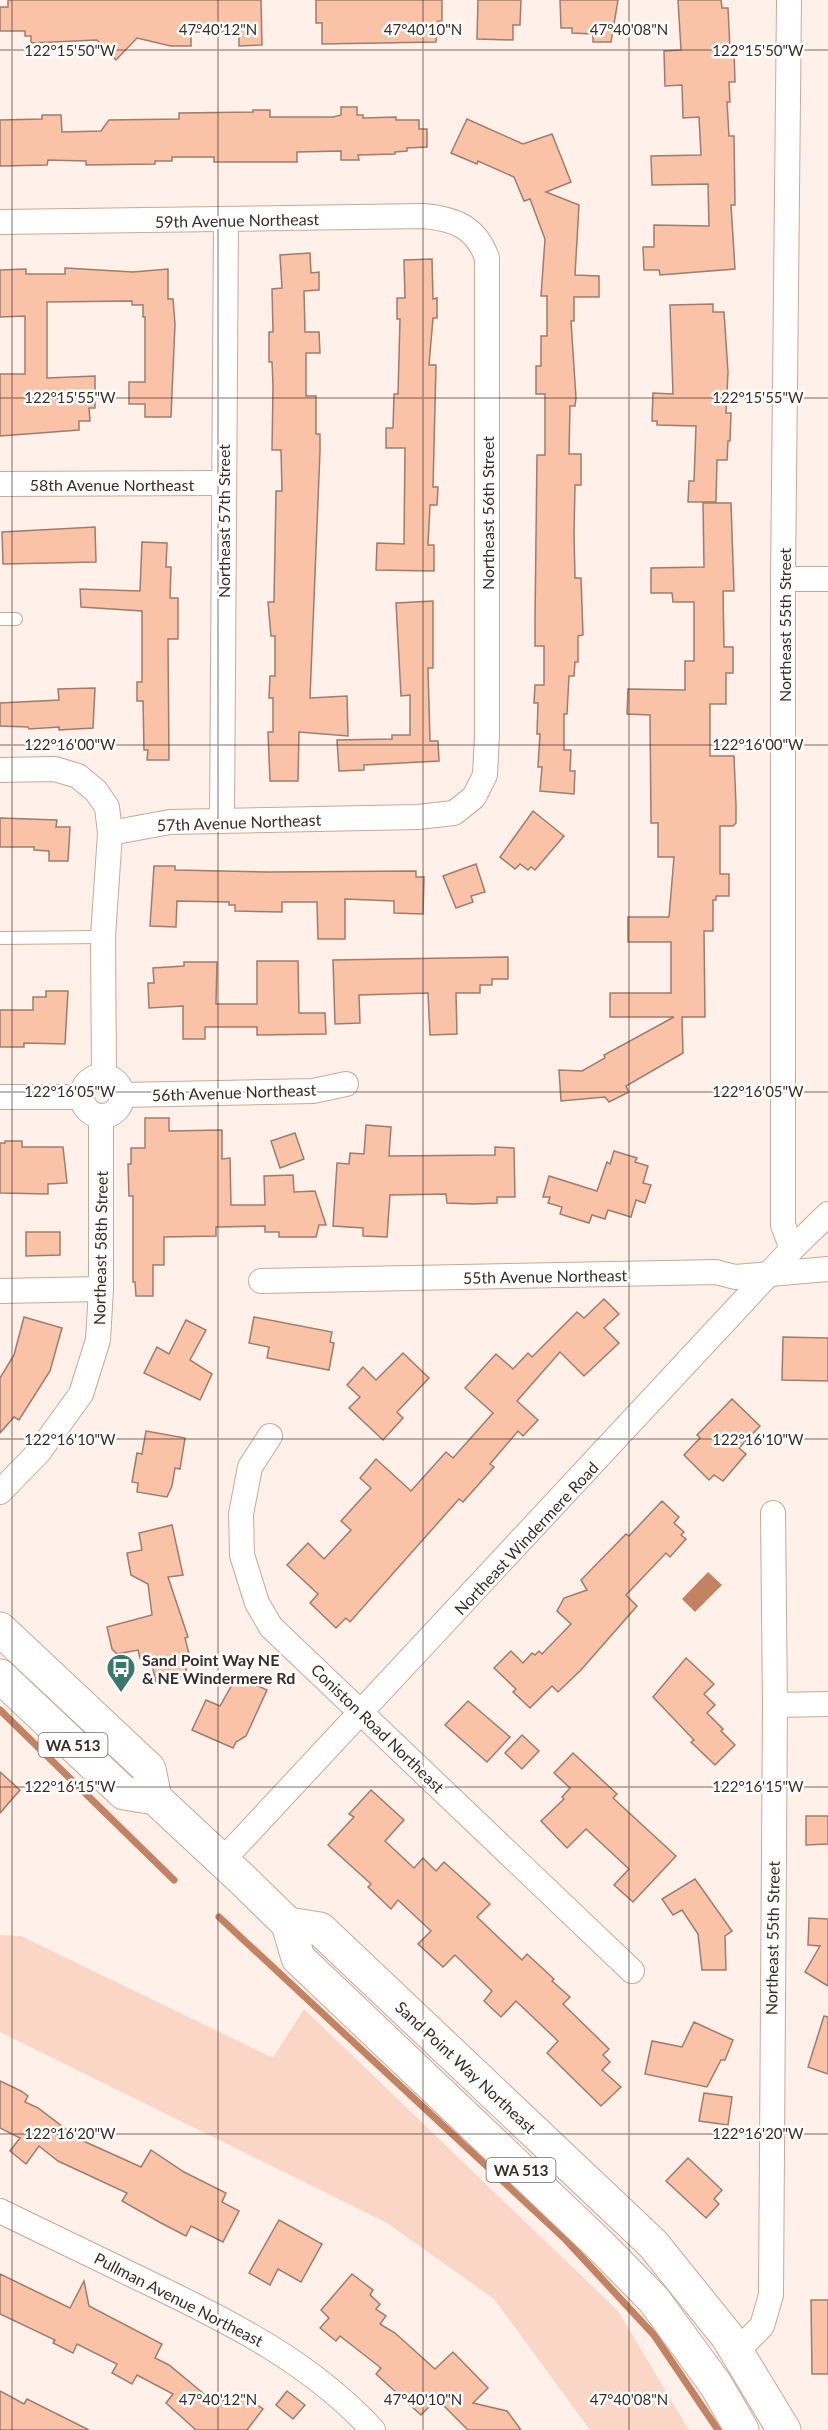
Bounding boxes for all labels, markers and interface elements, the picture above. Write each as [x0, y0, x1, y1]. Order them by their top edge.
text: 47°40'12"N [179, 20, 257, 38]
text: 47°40'10"N [384, 20, 462, 38]
text: 47°40'08"N [590, 20, 668, 38]
text: 122°15'50"W [24, 41, 116, 59]
text: 122°15'50"W [712, 41, 804, 59]
street label: 59th Avenue Northeast [155, 209, 320, 231]
text: 122°15'55"W [24, 388, 116, 406]
text: 122°15'55"W [712, 388, 804, 406]
street label: Northeast 56th Street [478, 436, 497, 590]
street label: Northeast 57th Street [214, 444, 233, 598]
street label: 58th Avenue Northeast [30, 475, 194, 494]
street label: Northeast 55th Street [775, 548, 794, 702]
text: 122°16'00"W [24, 735, 116, 753]
text: 122°16'00"W [712, 735, 804, 753]
street label: 57th Avenue Northeast [156, 810, 322, 834]
street label: 56th Avenue Northeast [151, 1080, 317, 1104]
text: 122°16'05"W [24, 1082, 116, 1100]
text: 122°16'05"W [712, 1082, 804, 1100]
street label: Northeast 58th Street [89, 1171, 111, 1325]
street label: 55th Avenue Northeast [463, 1265, 628, 1287]
text: 122°16'10"W [24, 1430, 116, 1448]
text: 122°16'10"W [712, 1430, 804, 1448]
street label: Northeast Windermere Road [450, 1458, 602, 1618]
place label: Sand Point Way NE & NE Windermere Rd [142, 1650, 295, 1687]
bus stop icon: Sand Point Way NE & NE Windermere Rd [105, 1652, 137, 1694]
street label: Coniston Road Northeast [308, 1660, 449, 1797]
road number: WA 513 [38, 1733, 107, 1757]
text: 122°16'15"W [24, 1777, 116, 1795]
text: 122°16'15"W [712, 1777, 804, 1795]
street label: Northeast 55th Street [761, 1861, 783, 2015]
street label: Sand Point Way Northeast [392, 1997, 540, 2137]
text: 122°16'20"W [24, 2124, 116, 2142]
text: 122°16'20"W [712, 2124, 804, 2142]
road number: WA 513 [486, 2158, 556, 2182]
street label: Pullman Avenue Northeast [91, 2248, 267, 2350]
text: 47°40'12"N [179, 2390, 257, 2408]
text: 47°40'10"N [384, 2390, 462, 2408]
text: 47°40'08"N [590, 2390, 668, 2408]

